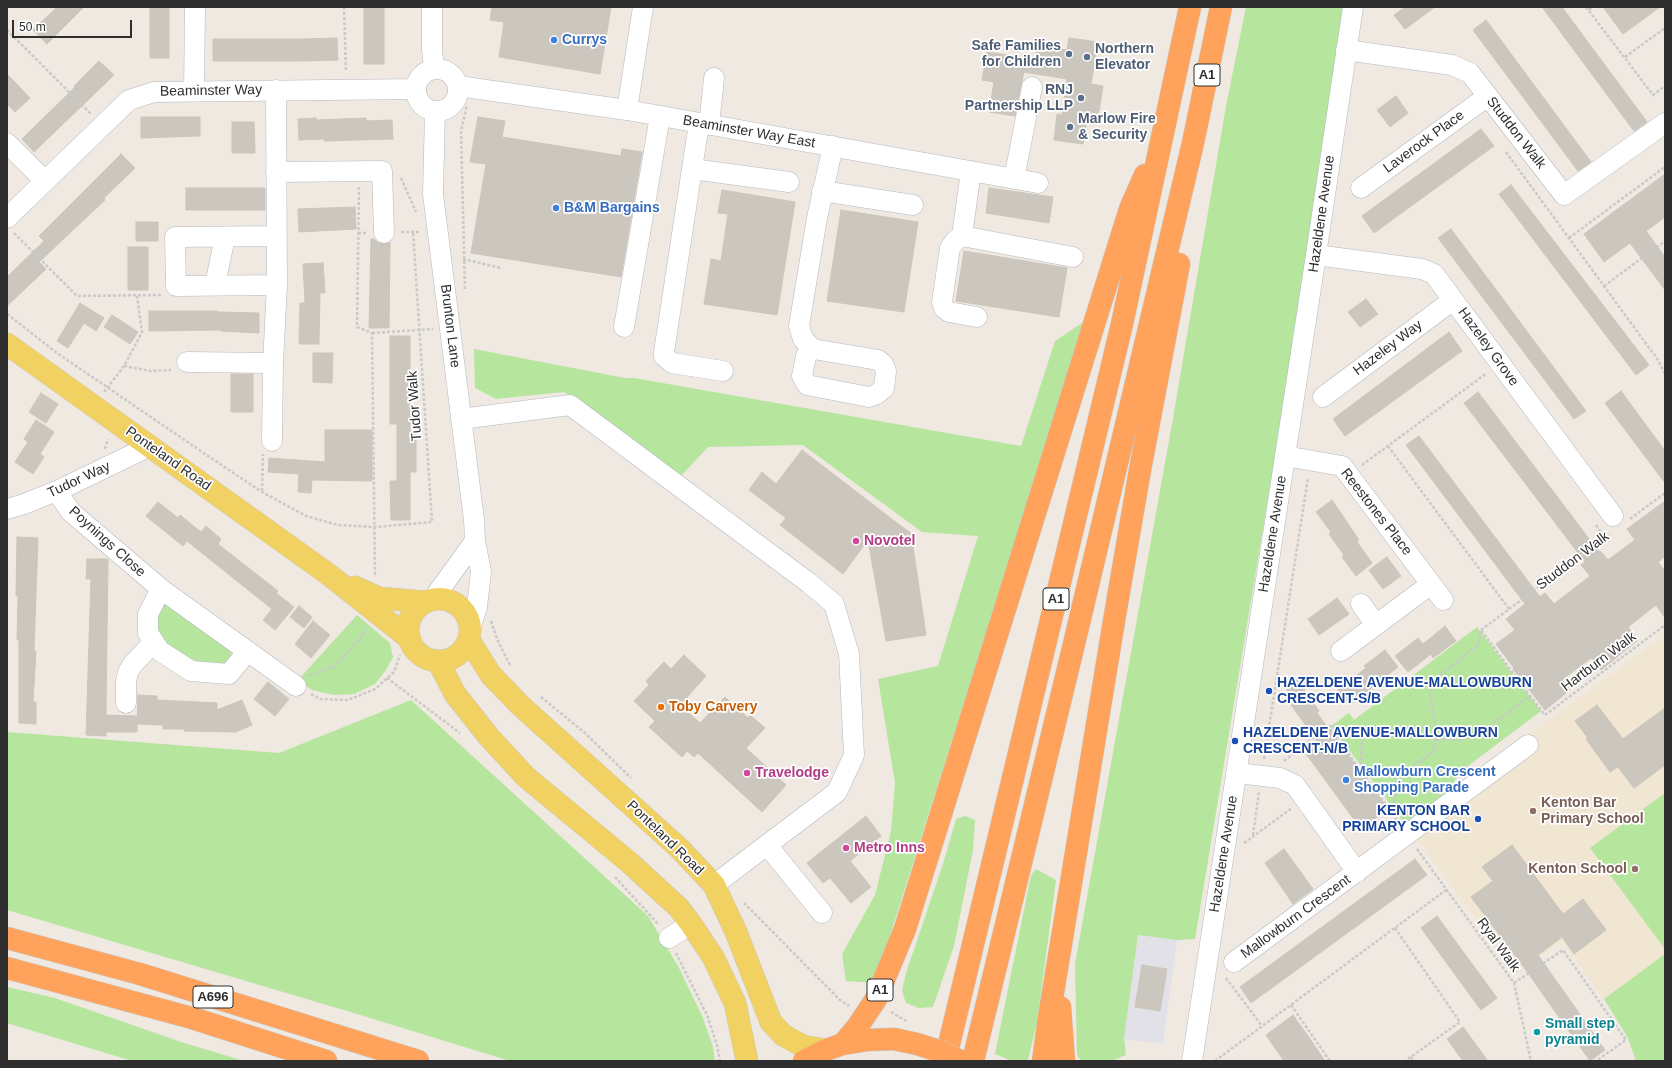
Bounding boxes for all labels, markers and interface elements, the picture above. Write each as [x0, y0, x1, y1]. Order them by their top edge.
scale bar [14, 12, 134, 38]
text: 50 m [19, 20, 46, 34]
place label: Currys [562, 32, 607, 48]
marker: Currys [549, 35, 559, 45]
place label: Safe Families for Children [972, 38, 1061, 70]
place label: Northern Elevator [1095, 41, 1154, 74]
marker: Safe Families for Children [1064, 49, 1074, 59]
marker: Northern Elevator [1082, 52, 1092, 62]
road number: A1 [1194, 64, 1220, 86]
street label: Beaminster Way [160, 82, 262, 100]
place label: RNJ Partnership LLP [965, 82, 1073, 114]
marker: RNJ Partnership LLP [1076, 93, 1086, 103]
street label: Studdon Walk [1483, 94, 1549, 172]
street label: Laverock Place [1380, 107, 1468, 177]
place label: Marlow Fire & Security [1078, 111, 1156, 144]
street label: Beaminster Way East [682, 112, 816, 152]
marker: Marlow Fire & Security [1065, 122, 1075, 132]
street label: Hazeldene Avenue [1305, 154, 1339, 274]
place label: B&M Bargains [564, 200, 660, 216]
marker: B&M Bargains [551, 203, 561, 213]
street label: Brunton Lane [437, 283, 463, 369]
street label: Hazeley Grove [1454, 305, 1522, 389]
street label: Hazeley Way [1350, 317, 1426, 379]
street label: Tudor Walk [404, 370, 426, 442]
street label: Ponteland Road [122, 423, 214, 495]
street label: Tudor Way [45, 458, 113, 502]
street label: Reestones Place [1337, 465, 1415, 559]
street label: Hazeldene Avenue [1255, 474, 1291, 594]
street label: Poynings Close [65, 503, 149, 581]
street label: Studdon Walk [1533, 528, 1613, 594]
place label: Novotel [864, 533, 915, 549]
marker: Novotel [851, 536, 861, 546]
road number: A1 [1043, 588, 1069, 610]
street label: Hartburn Walk [1558, 629, 1640, 695]
place label: HAZELDENE AVENUE-MALLOWBURN CRESCENT-S/B [1277, 675, 1532, 708]
marker: HAZELDENE AVENUE-MALLOWBURN CRESCENT-S/B [1264, 686, 1274, 696]
place label: Toby Carvery [669, 699, 757, 715]
marker: Toby Carvery [656, 702, 666, 712]
place label: HAZELDENE AVENUE-MALLOWBURN CRESCENT-N/B [1243, 725, 1498, 758]
marker: HAZELDENE AVENUE-MALLOWBURN CRESCENT-N/B [1230, 736, 1240, 746]
place label: Mallowburn Crescent Shopping Parade [1354, 764, 1496, 796]
place label: Travelodge [755, 765, 829, 781]
marker: Travelodge [742, 768, 752, 778]
marker: Mallowburn Crescent Shopping Parade [1341, 775, 1351, 785]
street label: Hazeldene Avenue [1206, 794, 1242, 914]
place label: Kenton Bar Primary School [1541, 795, 1644, 828]
street label: Ponteland Road [623, 797, 707, 879]
place label: KENTON BAR PRIMARY SCHOOL [1342, 803, 1470, 836]
marker: Kenton Bar Primary School [1528, 806, 1538, 816]
marker: KENTON BAR PRIMARY SCHOOL [1473, 814, 1483, 824]
place label: Metro Inns [854, 840, 925, 856]
marker: Metro Inns [841, 843, 851, 853]
place label: Kenton School [1528, 861, 1627, 877]
marker: Kenton School [1630, 864, 1640, 874]
street label: Mallowburn Crescent [1238, 872, 1354, 962]
street label: Ryal Walk [1473, 915, 1523, 975]
road number: A1 [867, 979, 893, 1001]
road number: A696 [193, 986, 233, 1008]
place label: Small step pyramid [1545, 1016, 1615, 1048]
marker: Small step pyramid [1532, 1027, 1542, 1037]

